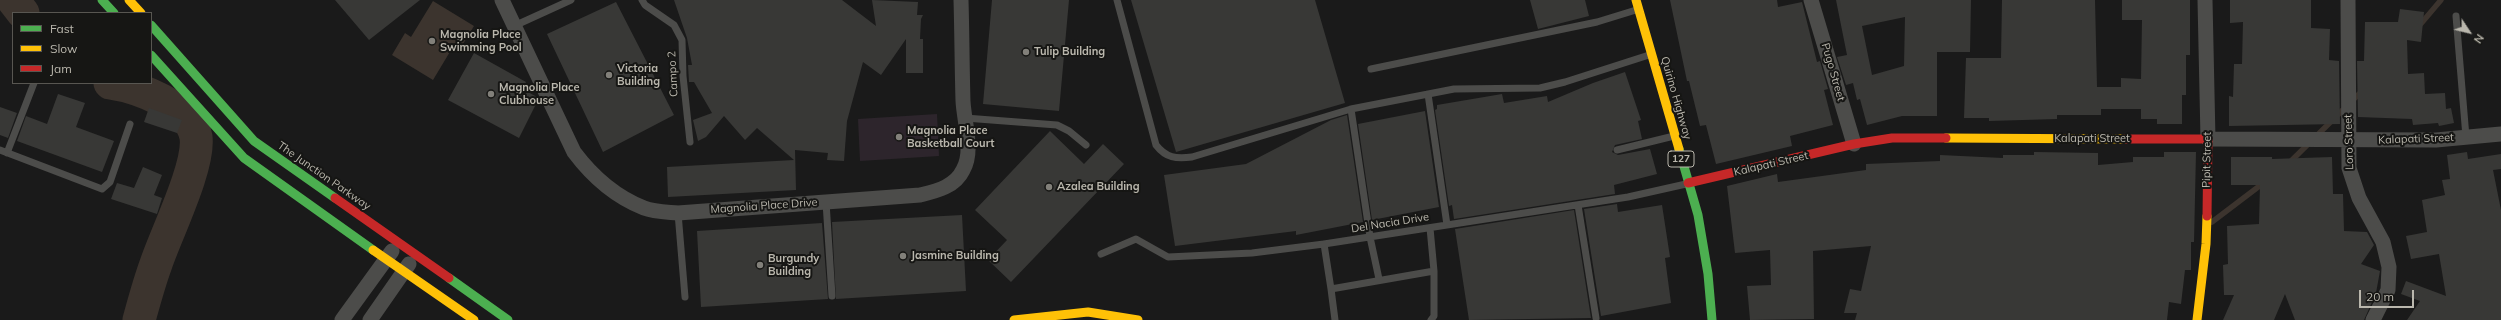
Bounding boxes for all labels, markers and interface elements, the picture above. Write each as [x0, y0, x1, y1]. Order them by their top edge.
legend [12, 12, 152, 84]
north arrow [2449, 12, 2489, 52]
text: Fast [50, 21, 74, 36]
place label: Magnolia Place Swimming Pool [440, 28, 522, 54]
text: N [2471, 31, 2487, 46]
marker: Magnolia Place Swimming Pool [427, 36, 437, 46]
text: Slow [50, 41, 78, 56]
street label: Pugo Street [1818, 42, 1848, 102]
place label: Tulip Building [1034, 45, 1105, 59]
marker: Tulip Building [1021, 47, 1031, 57]
street label: Campo 2 [665, 51, 681, 97]
street label: Quirino Highway [1658, 55, 1694, 141]
text: Jam [50, 61, 72, 76]
place label: Victoria Building [617, 62, 660, 88]
marker: Victoria Building [604, 70, 614, 80]
place label: Magnolia Place Clubhouse [499, 81, 579, 107]
marker: Magnolia Place Clubhouse [486, 89, 496, 99]
street label: Loro Street [2341, 114, 2357, 170]
place label: Magnolia Place Basketball Court [907, 124, 994, 150]
street label: Kalapati Street [2378, 131, 2454, 147]
marker: Magnolia Place Basketball Court [894, 132, 904, 142]
street label: Kalapati Street [2054, 132, 2130, 146]
street label: Pipit Street [2200, 132, 2214, 188]
street label: The Junction Parkway [275, 139, 373, 213]
street label: Kalapati Street [1733, 149, 1809, 179]
road number: 127 [1668, 151, 1694, 167]
place label: Azalea Building [1057, 180, 1140, 194]
marker: Azalea Building [1044, 182, 1054, 192]
street label: Magnolia Place Drive [710, 196, 818, 216]
street label: Del Nacia Drive [1350, 210, 1430, 236]
place label: Jasmine Building [911, 249, 999, 263]
marker: Jasmine Building [898, 251, 908, 261]
place label: Burgundy Building [768, 252, 819, 278]
marker: Burgundy Building [755, 260, 765, 270]
scale bar [2361, 282, 2416, 308]
text: 20 m [2366, 289, 2394, 304]

